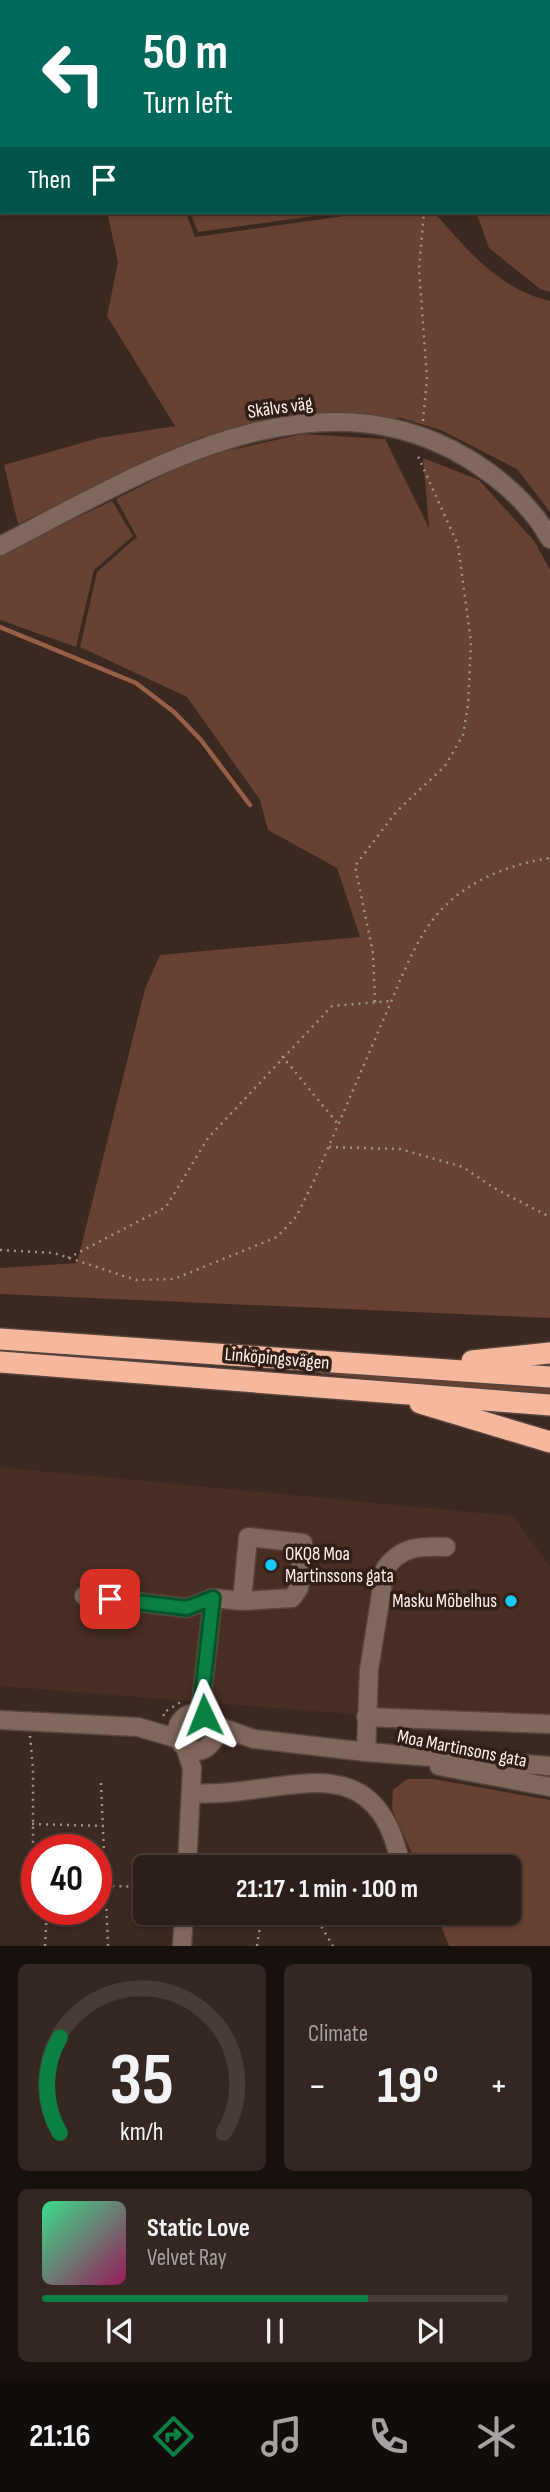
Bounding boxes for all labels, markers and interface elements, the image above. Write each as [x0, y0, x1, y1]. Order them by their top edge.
text: 50 m [143, 24, 228, 83]
icon: left [28, 28, 119, 119]
text: Turn left [143, 84, 233, 123]
icon: arrive [85, 161, 123, 199]
text: Then [28, 165, 71, 196]
street label: Skälvs väg [246, 392, 314, 424]
street label: Linköpingsvägen [224, 1343, 330, 1375]
place label: OKQ8 Moa Martinssons gata [285, 1543, 394, 1588]
marker: OKQ8 Moa Martinssons gata [263, 1557, 279, 1573]
pin [80, 1569, 140, 1629]
icon: arrive [91, 1580, 129, 1618]
place label: Masku Möbelhus [392, 1590, 497, 1613]
marker: Masku Möbelhus [503, 1593, 519, 1609]
position arrow [167, 1678, 241, 1752]
street label: Moa Martinsons gata [395, 1725, 529, 1773]
speed limit sign: 40 [21, 1834, 112, 1925]
text: 21:17 · 1 min · 100 m [236, 1874, 418, 1905]
text: Climate [308, 2020, 368, 2048]
text: 35 [110, 2038, 174, 2126]
text: 19° [377, 2055, 439, 2118]
text: − [308, 2064, 327, 2109]
text: + [489, 2064, 508, 2109]
text: km/h [120, 2117, 164, 2148]
text: Static Love [147, 2213, 250, 2244]
text: Velvet Ray [147, 2244, 227, 2272]
icon: previous [101, 2312, 139, 2350]
icon: pause [256, 2312, 294, 2350]
icon: next [411, 2312, 449, 2350]
icon: directions [149, 2412, 198, 2461]
icon: music [257, 2412, 306, 2461]
icon: phone [364, 2412, 413, 2461]
icon: climate [472, 2412, 521, 2461]
text: 21:16 [29, 2417, 91, 2456]

